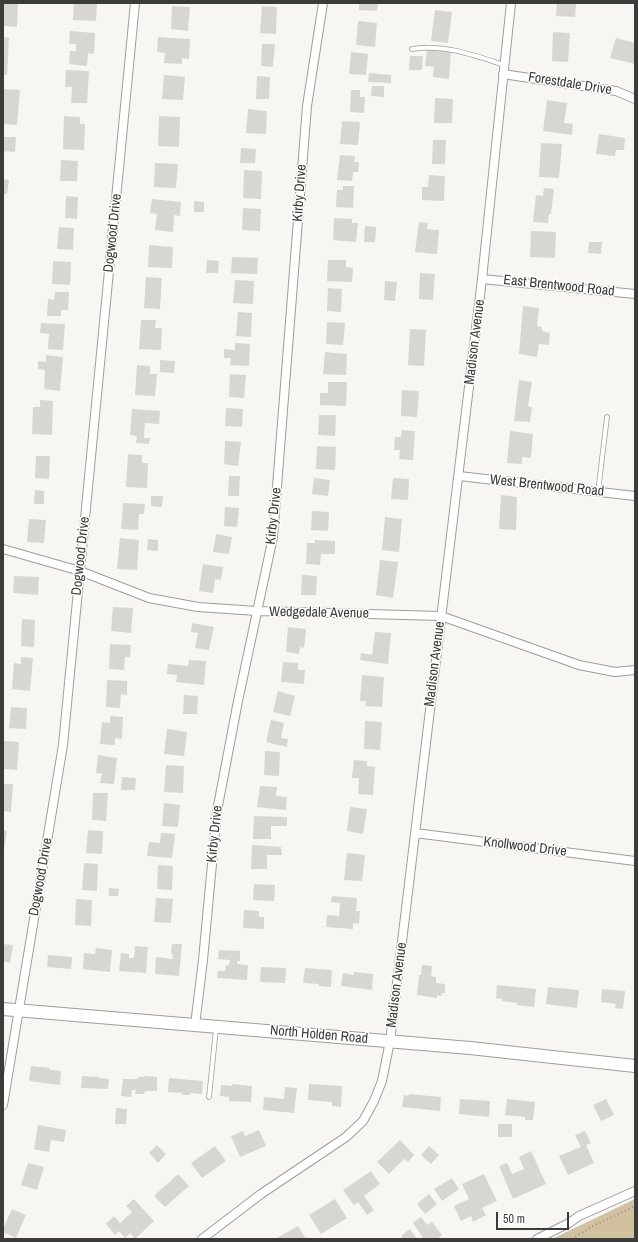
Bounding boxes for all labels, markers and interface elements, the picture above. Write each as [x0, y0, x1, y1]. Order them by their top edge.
street label: Forestdale Drive [527, 69, 613, 99]
street label: Kirby Drive [290, 164, 310, 222]
street label: Dogwood Drive [101, 193, 125, 273]
street label: East Brentwood Road [503, 272, 615, 300]
street label: Madison Avenue [461, 298, 489, 386]
street label: West Brentwood Road [489, 472, 605, 500]
street label: Kirby Drive [263, 487, 285, 545]
street label: Dogwood Drive [69, 516, 93, 596]
street label: Wedgedale Avenue [269, 604, 369, 622]
street label: Madison Avenue [421, 620, 449, 708]
street label: Kirby Drive [204, 805, 226, 863]
street label: Knollwood Drive [482, 834, 568, 860]
street label: Dogwood Drive [26, 837, 56, 917]
street label: Madison Avenue [383, 941, 411, 1029]
street label: North Holden Road [269, 1022, 369, 1048]
scale bar [498, 1204, 571, 1230]
text: 50 m [503, 1211, 525, 1227]

